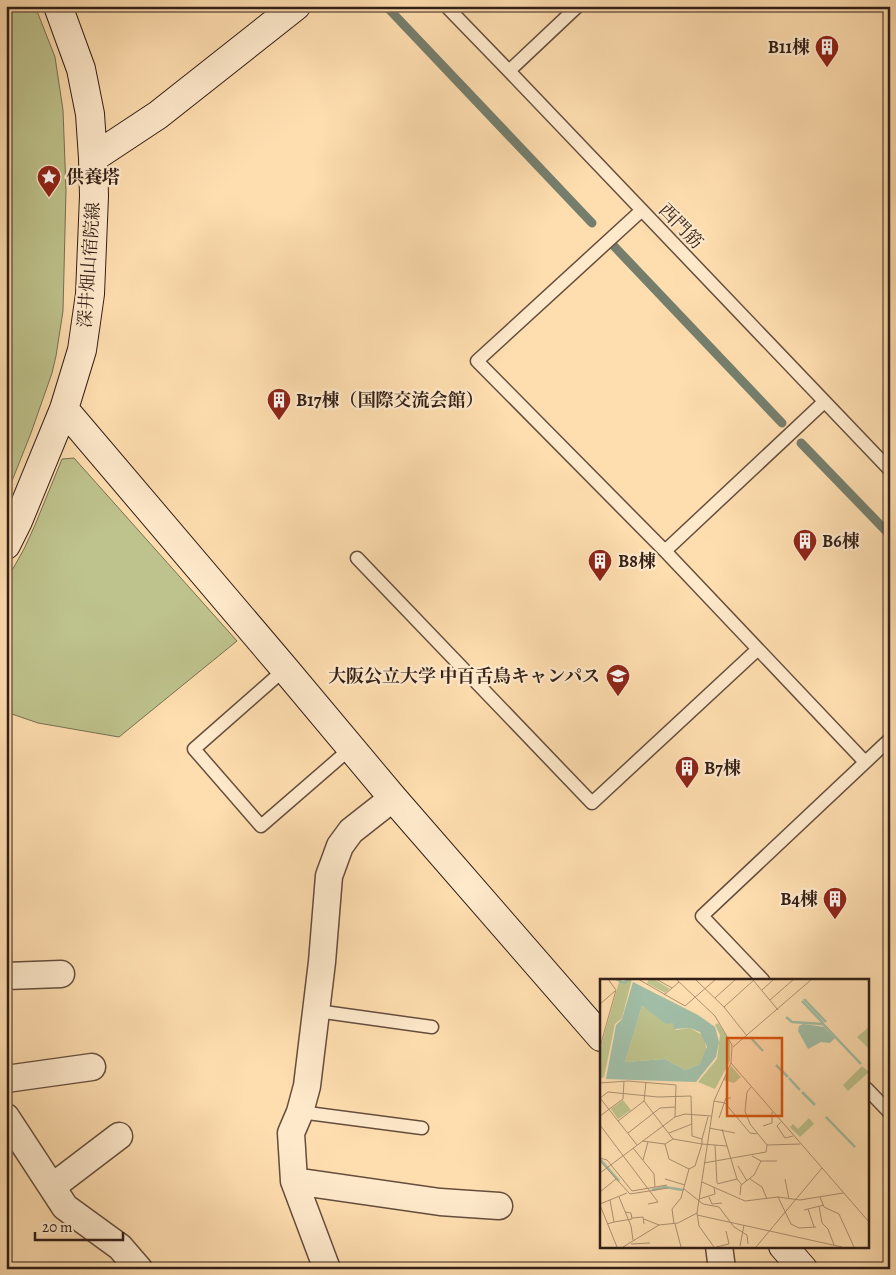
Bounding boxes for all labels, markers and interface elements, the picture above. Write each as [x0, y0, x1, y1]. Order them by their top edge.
building icon: B11棟 [814, 34, 840, 68]
place label: B11棟 [768, 35, 810, 59]
place icon: 供養塔 [36, 164, 62, 198]
place label: 供養塔 [66, 165, 120, 189]
street label: 西門筋 [654, 198, 708, 254]
street label: 深井畑山宿院線 [73, 201, 105, 329]
building icon: B17棟（国際交流会館） [266, 387, 292, 421]
place label: B17棟（国際交流会館） [296, 388, 483, 412]
building icon: B6棟 [792, 528, 818, 562]
place label: B6棟 [822, 529, 860, 553]
building icon: B8棟 [587, 548, 613, 582]
place label: B8棟 [618, 549, 656, 573]
school or university icon: 大阪公立大学 中百舌鳥キャンパス [605, 663, 631, 697]
place label: 大阪公立大学 中百舌鳥キャンパス [328, 664, 600, 688]
building icon: B7棟 [674, 755, 700, 789]
place label: B7棟 [704, 756, 741, 780]
building icon: B4棟 [822, 886, 848, 920]
place label: B4棟 [780, 887, 818, 911]
inset map [600, 979, 868, 1248]
scale bar [35, 1210, 122, 1242]
text: 20 m [42, 1217, 73, 1237]

